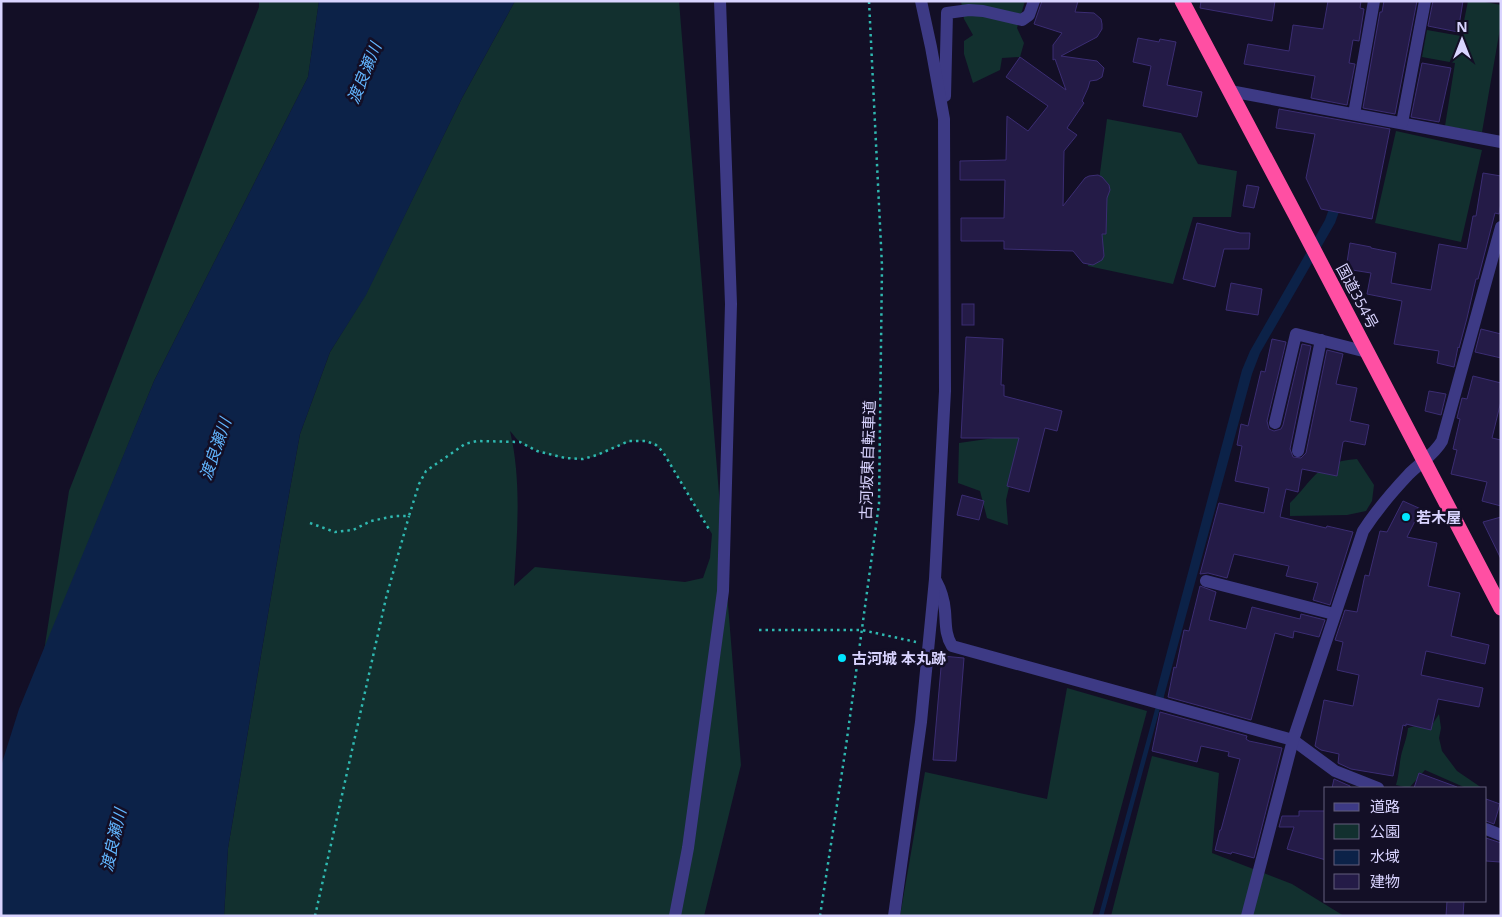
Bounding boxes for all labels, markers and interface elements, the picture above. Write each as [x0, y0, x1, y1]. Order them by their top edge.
north arrow [1437, 15, 1487, 65]
text: N [1456, 17, 1468, 36]
water label: 渡良瀬川 [342, 37, 387, 107]
street label: 国道354号 [1333, 260, 1383, 332]
street label: 古河坂東自転車道 [855, 400, 879, 520]
water label: 渡良瀬川 [194, 413, 236, 483]
place label: 若木屋 [1416, 507, 1461, 527]
marker: 若木屋 [1400, 511, 1412, 523]
place label: 古河城 本丸跡 [852, 648, 946, 668]
marker: 古河城 本丸跡 [836, 652, 848, 664]
legend [1324, 787, 1487, 902]
text: 道路 [1370, 796, 1400, 816]
water label: 渡良瀬川 [95, 804, 131, 874]
text: 公園 [1370, 821, 1400, 841]
text: 水域 [1370, 846, 1400, 866]
text: 建物 [1370, 871, 1400, 891]

